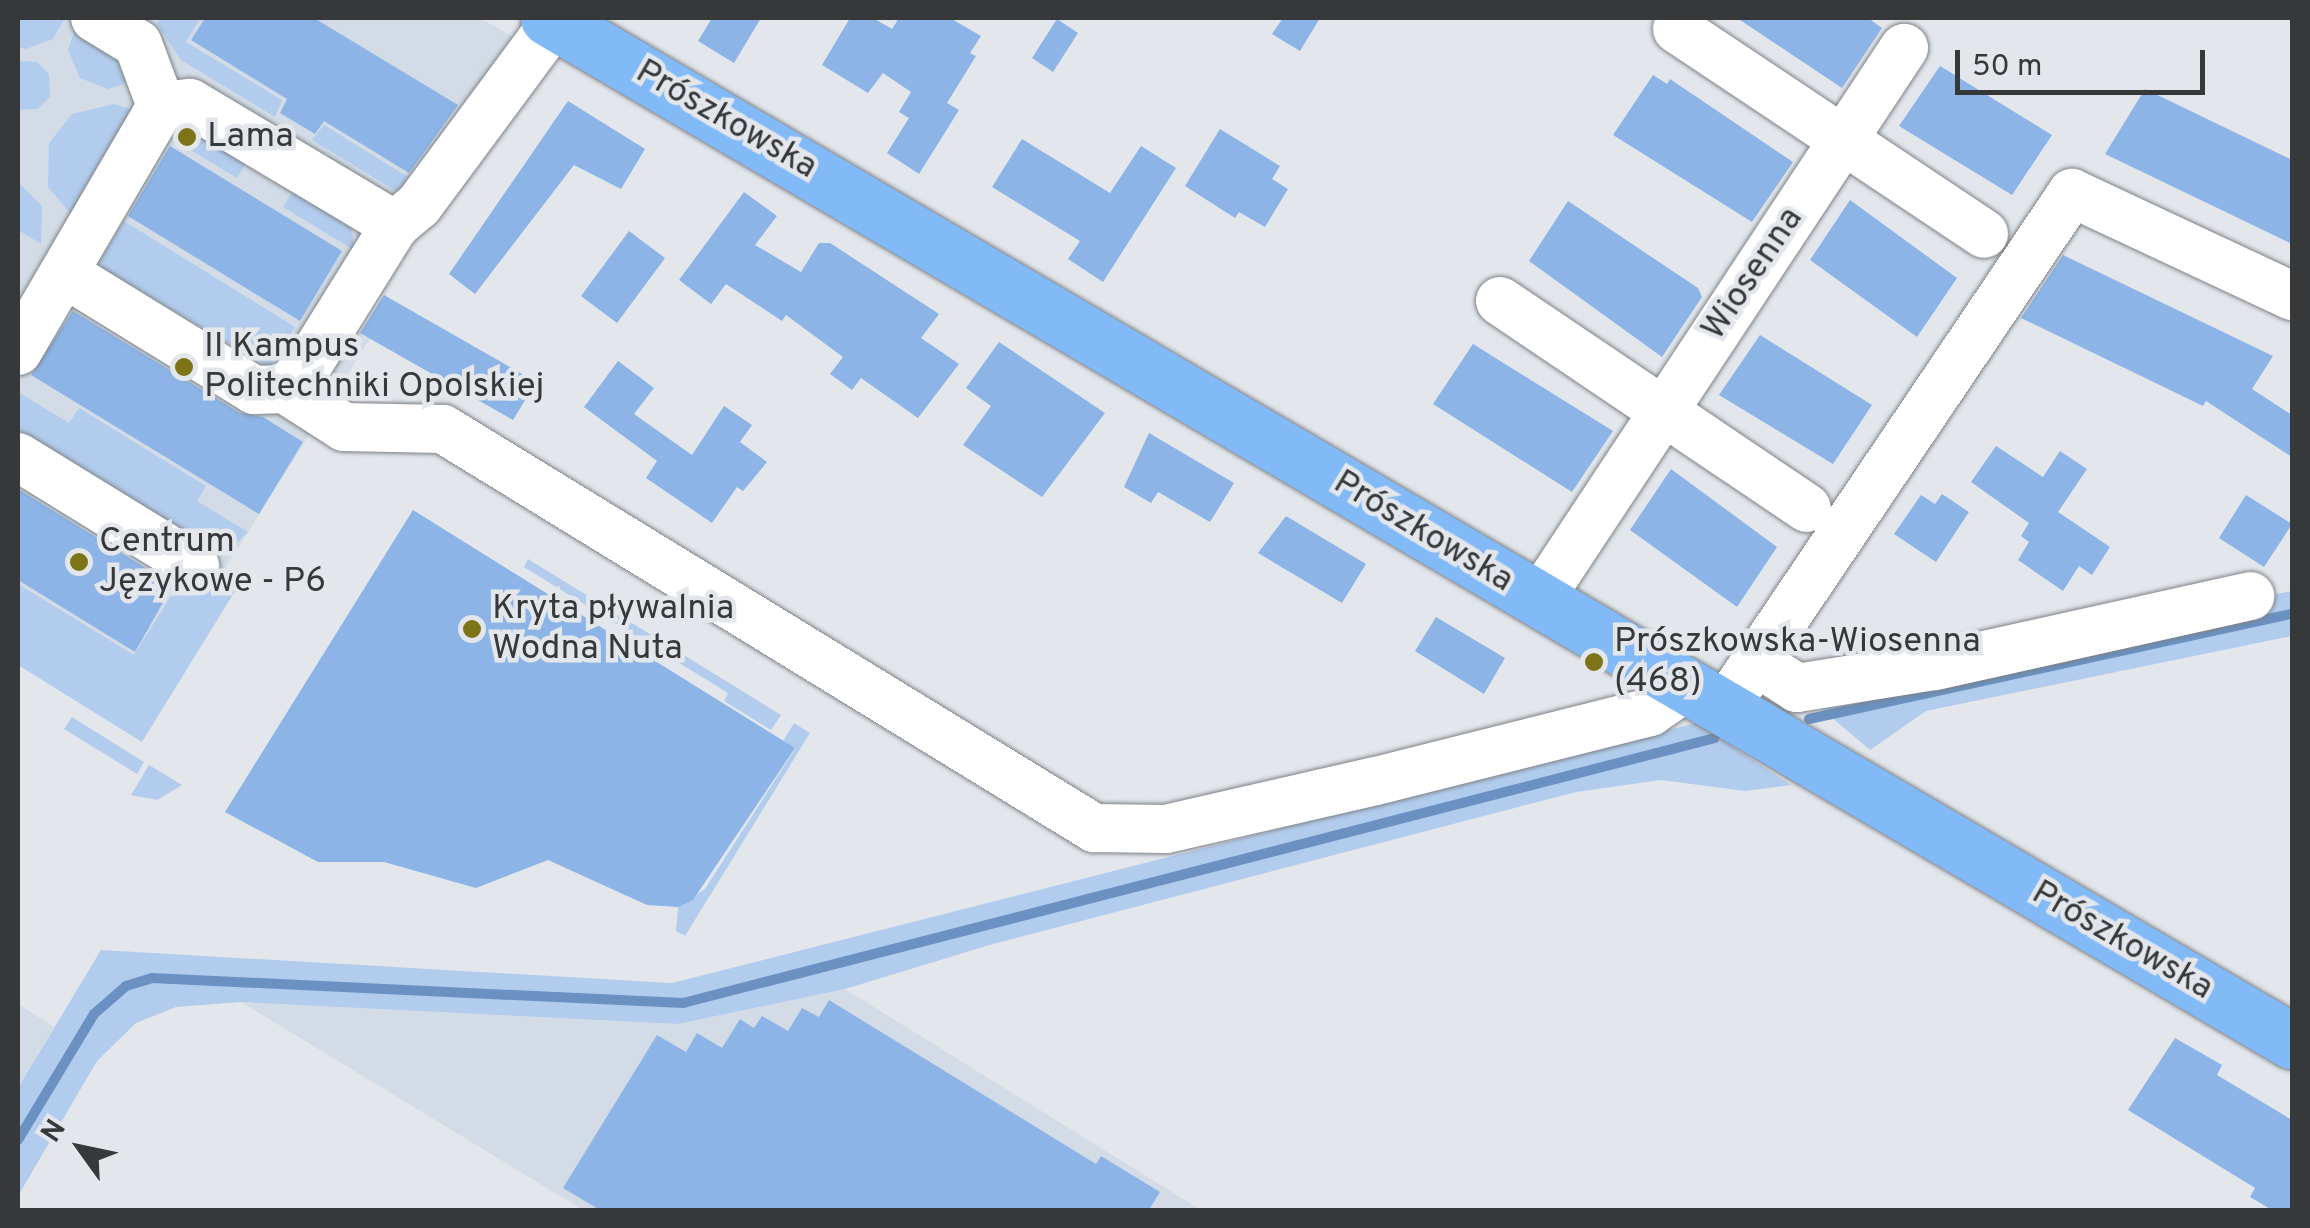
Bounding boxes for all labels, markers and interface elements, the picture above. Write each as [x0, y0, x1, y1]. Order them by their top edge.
scale bar [1960, 30, 2210, 92]
text: 50 m [1972, 49, 2042, 86]
street label: Prószkowska [628, 51, 824, 189]
place label: Lama [207, 116, 294, 158]
marker: Lama [176, 126, 198, 148]
street label: Wiosenna [1693, 200, 1813, 348]
place label: II Kampus Politechniki Opolskiej [204, 326, 544, 408]
marker: II Kampus Politechniki Opolskiej [173, 356, 195, 378]
street label: Prószkowska [1326, 462, 1520, 602]
place label: Centrum Językowe - P6 [99, 521, 326, 603]
marker: Centrum Językowe - P6 [68, 551, 90, 573]
place label: Kryta pływalnia Wodna Nuta [492, 588, 734, 670]
marker: Kryta pływalnia Wodna Nuta [461, 618, 483, 640]
place label: Prószkowska-Wiosenna (468) [1614, 621, 1981, 703]
marker: Prószkowska-Wiosenna (468) [1583, 651, 1605, 673]
street label: Prószkowska [2024, 872, 2220, 1010]
north arrow [30, 1098, 130, 1198]
text: N [34, 1113, 75, 1150]

